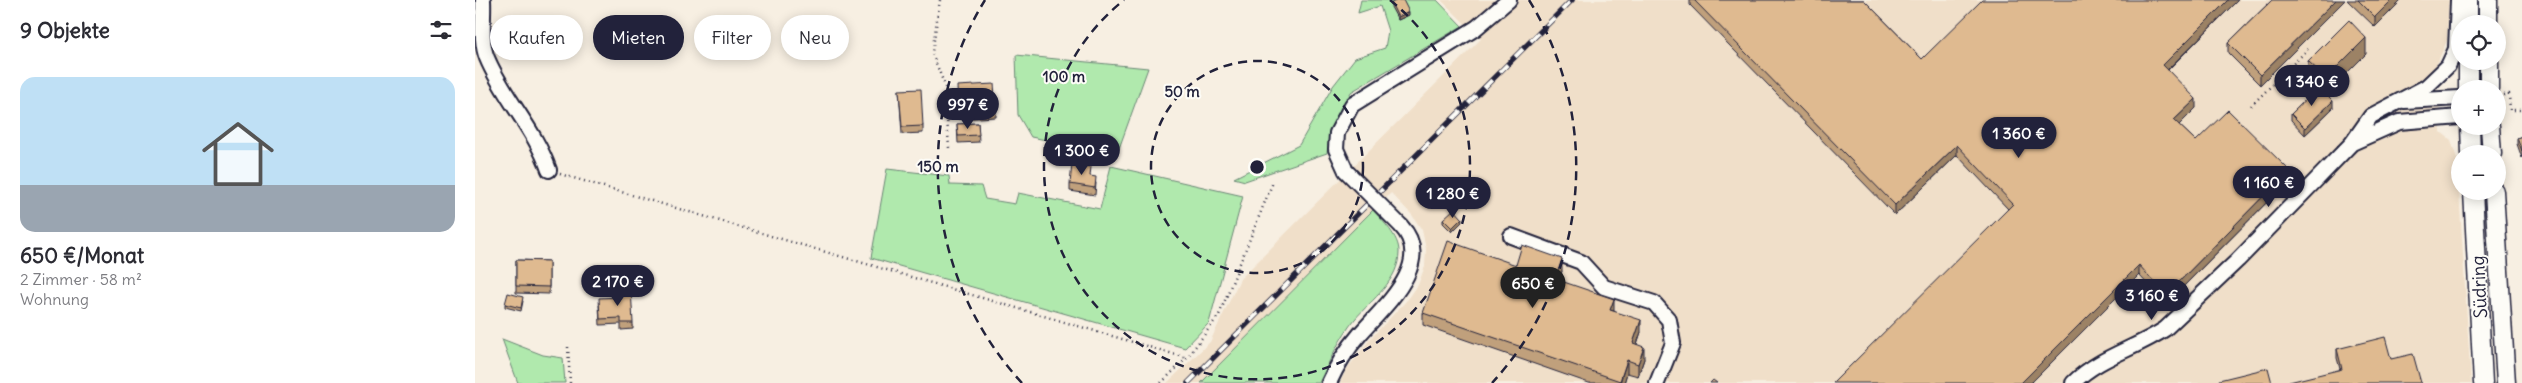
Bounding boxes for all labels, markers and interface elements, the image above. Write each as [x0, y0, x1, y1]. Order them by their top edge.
chip: Kaufen [490, 15, 583, 60]
chip: Mieten [593, 15, 684, 60]
chip: Filter [694, 15, 771, 60]
chip: Neu [781, 15, 849, 60]
map controls [2451, 15, 2506, 200]
button: locate [2451, 15, 2506, 70]
icon: filters [427, 16, 455, 44]
text: 9 Objekte [20, 17, 110, 44]
pin: 1 340 € [2266, 64, 2358, 107]
text: 100 m [1043, 67, 1085, 86]
text: 1 340 € [2285, 71, 2339, 91]
button: + [2451, 80, 2506, 135]
text: 50 m [1164, 82, 1200, 101]
pin: 997 € [933, 88, 1003, 130]
text: 997 € [948, 94, 988, 114]
icon: home [193, 109, 283, 199]
pin: 1 360 € [1973, 116, 2065, 159]
text: 1 360 € [1992, 123, 2046, 143]
pin: 1 300 € [1036, 134, 1128, 176]
text: 1 300 € [1055, 140, 1109, 160]
button: − [2451, 145, 2506, 200]
text: 150 m [917, 157, 959, 176]
centre of rings [1248, 158, 1266, 176]
pin: 1 160 € [2223, 166, 2315, 208]
text: 1 160 € [2244, 172, 2294, 192]
pin: 1 280 € [1407, 176, 1499, 219]
text: 1 280 € [1427, 183, 1479, 203]
text: 650 €/Monat [20, 242, 144, 269]
street label: Südring [2466, 255, 2492, 319]
pin: 2 170 € [572, 264, 664, 307]
pin: 650 € [1498, 266, 1568, 309]
text: 2 Zimmer · 58 m² [20, 269, 142, 289]
text: 2 170 € [592, 271, 644, 291]
text: 650 € [1511, 273, 1555, 293]
pin: 3 160 € [2106, 278, 2198, 321]
text: 3 160 € [2125, 285, 2179, 305]
text: Wohnung [20, 289, 89, 309]

